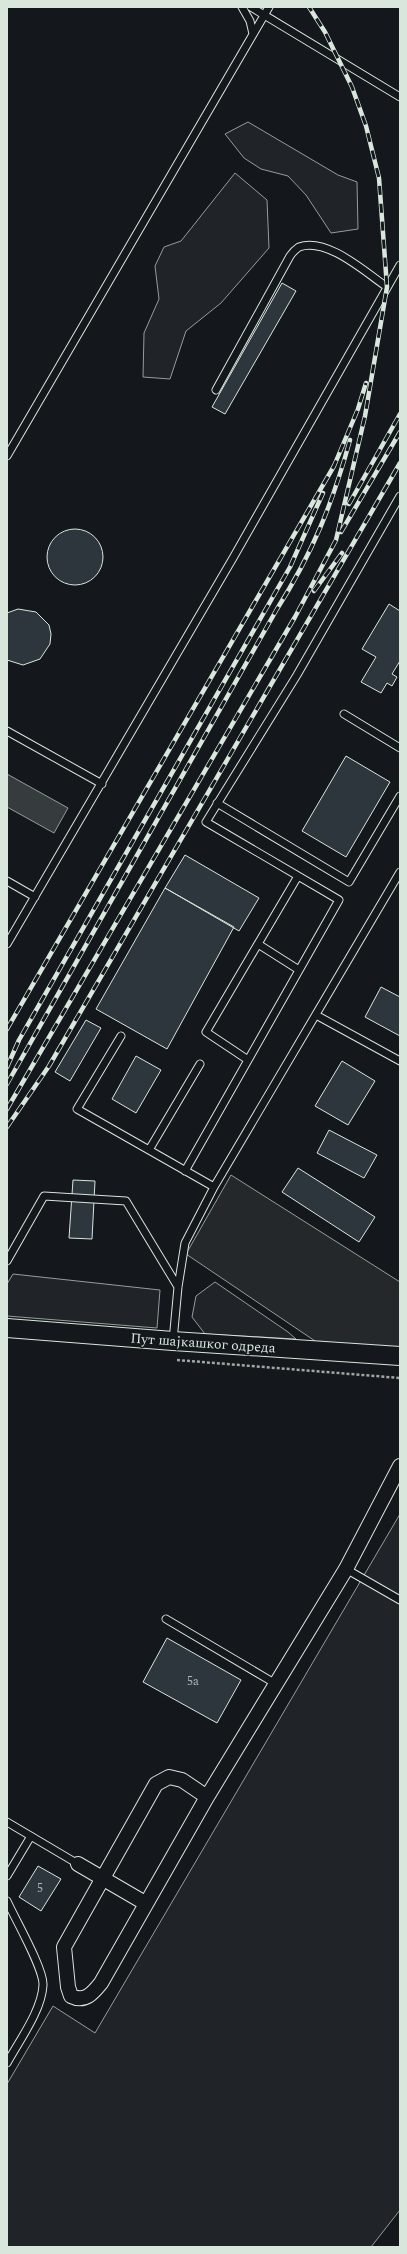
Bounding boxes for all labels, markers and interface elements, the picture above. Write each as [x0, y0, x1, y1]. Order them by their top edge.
street label: Пут шајкашког одреда [130, 1327, 276, 1359]
house number: 5a [187, 1672, 199, 1691]
house number: 5 [37, 1879, 43, 1898]

